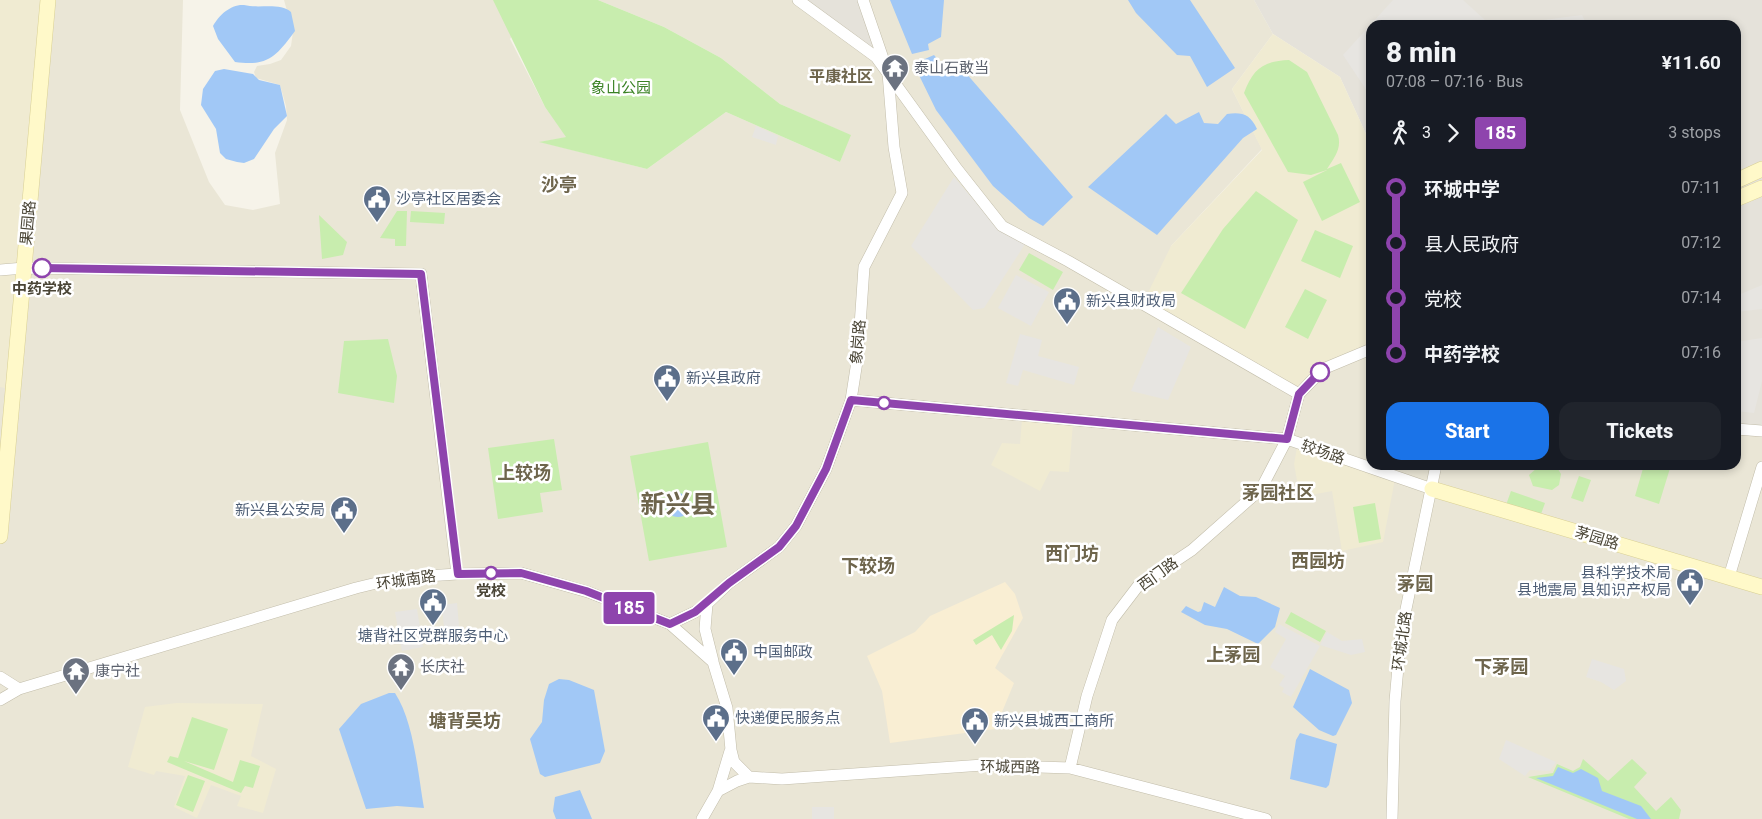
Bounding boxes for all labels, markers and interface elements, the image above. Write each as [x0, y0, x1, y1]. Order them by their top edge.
text: 8 min [1386, 36, 1457, 69]
text: ¥11.60 [1662, 51, 1721, 74]
temple icon: 泰山石敢当 [880, 53, 910, 92]
place label: 泰山石敢当 [914, 59, 989, 77]
district label: 平康社区 [809, 67, 873, 86]
text: 07:08 – 07:16 · Bus [1386, 72, 1523, 91]
park label: 象山公园 [591, 79, 651, 97]
icon: walk [1386, 119, 1414, 147]
icon: forward [1439, 119, 1467, 147]
text: 185 [1485, 122, 1516, 143]
text: 3 [1422, 123, 1431, 142]
text: 3 stops [1668, 123, 1721, 142]
district label: 沙亭 [541, 174, 577, 195]
text: 环城中学 [1424, 178, 1500, 201]
text: 07:11 [1681, 178, 1721, 197]
public building icon: 沙亭社区居委会 [362, 184, 392, 223]
place label: 沙亭社区居委会 [396, 190, 501, 208]
street label: 果园路 [17, 200, 39, 246]
text: 县人民政府 [1424, 233, 1519, 256]
text: 07:12 [1681, 233, 1721, 252]
marker: 中药学校 [32, 258, 52, 278]
place label: 中药学校 [12, 280, 72, 298]
public building icon: 新兴县财政局 [1052, 286, 1082, 325]
text: 党校 [1424, 288, 1462, 311]
text: 07:14 [1681, 288, 1721, 307]
place label: 新兴县财政局 [1086, 292, 1176, 310]
street label: 象岗路 [847, 319, 869, 365]
text: 中药学校 [1424, 343, 1500, 366]
text: 07:16 [1681, 343, 1721, 362]
unlabelled marker [1310, 362, 1330, 382]
public building icon: 新兴县政府 [652, 363, 682, 402]
place label: 新兴县政府 [686, 369, 761, 387]
unlabelled marker [877, 396, 891, 410]
button: Start [1386, 402, 1549, 460]
button: Tickets [1559, 402, 1721, 460]
street label: 较场路 [1299, 436, 1347, 468]
district label: 上较场 [497, 462, 551, 483]
district label: 茅园社区 [1242, 482, 1314, 503]
district label: 新兴县 [640, 490, 716, 519]
public building icon: 新兴县公安局 [329, 495, 359, 534]
place label: 新兴县公安局 [235, 501, 325, 519]
street label: 茅园路 [1573, 523, 1621, 553]
district label: 西门坊 [1045, 543, 1099, 564]
district label: 西园坊 [1291, 550, 1345, 571]
street label: 西门路 [1135, 553, 1181, 595]
district label: 下较场 [841, 555, 895, 576]
place label: 县科学技术局 县地震局 县知识产权局 [1517, 564, 1671, 599]
marker: 党校 [484, 566, 498, 580]
street label: 环城南路 [375, 567, 437, 593]
public building icon: 县科学技术局 县地震局 县知识产权局 [1675, 567, 1705, 606]
district label: 茅园 [1397, 573, 1433, 594]
place label: 党校 [476, 582, 506, 600]
public building icon: 塘背社区党群服务中心 [418, 587, 448, 626]
line badge: 185 [600, 592, 658, 624]
text: 185 [614, 597, 644, 618]
street label: 环城北路 [1389, 610, 1415, 672]
place label: 塘背社区党群服务中心 [358, 627, 508, 645]
public building icon: 中国邮政 [719, 637, 749, 676]
place label: 中国邮政 [753, 643, 813, 661]
district label: 上茅园 [1206, 644, 1260, 665]
temple icon: 长庆社 [386, 652, 416, 691]
temple icon: 康宁社 [61, 656, 91, 695]
district label: 下茅园 [1474, 656, 1528, 677]
place label: 长庆社 [420, 658, 465, 676]
place label: 康宁社 [95, 662, 140, 680]
public building icon: 快递便民服务点 [701, 703, 731, 742]
public building icon: 新兴县城西工商所 [960, 706, 990, 745]
place label: 快递便民服务点 [735, 709, 840, 727]
district label: 塘背吴坊 [429, 710, 501, 731]
place label: 新兴县城西工商所 [994, 712, 1114, 730]
street label: 环城西路 [980, 757, 1040, 777]

